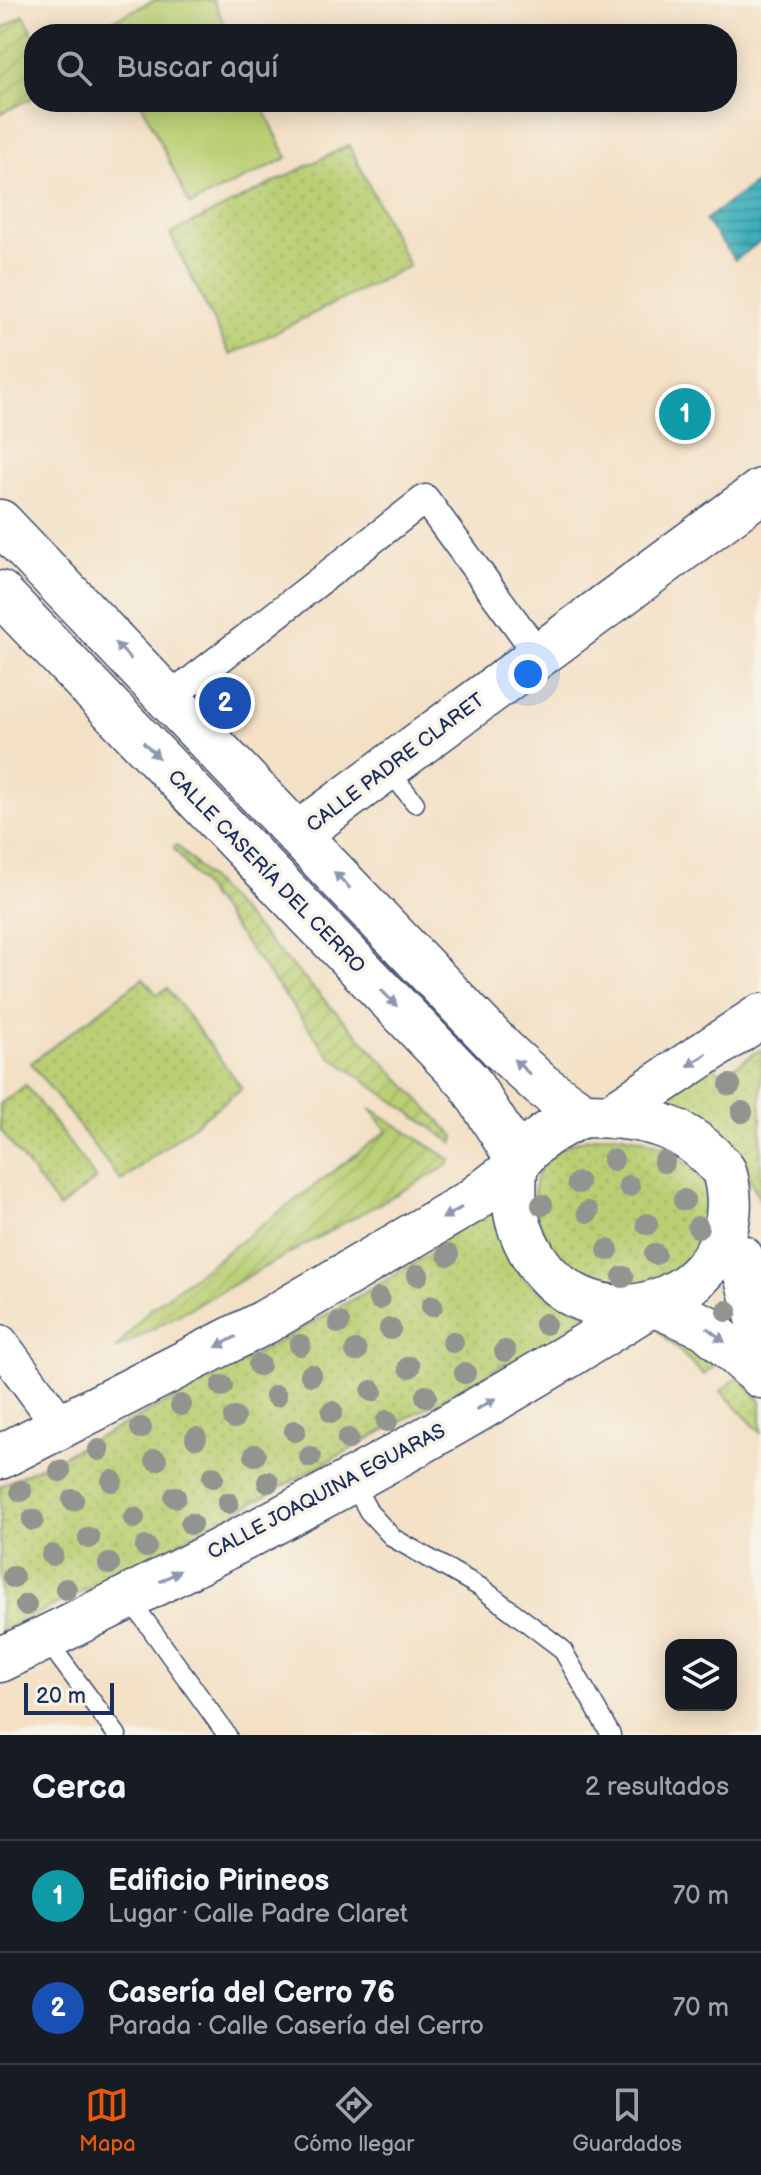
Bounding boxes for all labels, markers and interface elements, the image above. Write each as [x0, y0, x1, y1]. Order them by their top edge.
search box [24, 24, 737, 112]
icon: search [52, 46, 96, 90]
text: Buscar aquí [116, 50, 278, 86]
pin: 1 [659, 384, 711, 444]
one-way arrow [115, 642, 133, 661]
your location [508, 654, 548, 694]
pin: 2 [199, 673, 251, 733]
street label: CALLE PADRE CLARET [302, 688, 489, 837]
one-way arrow [141, 740, 160, 759]
street label: CALLE CASERÍA DEL CERRO [163, 764, 371, 978]
one-way arrow [333, 871, 351, 890]
one-way arrow [380, 989, 398, 1008]
one-way arrow [686, 1052, 707, 1067]
one-way arrow [513, 1059, 532, 1077]
one-way arrow [440, 1206, 463, 1220]
one-way arrow [706, 1326, 726, 1343]
one-way arrow [215, 1335, 237, 1349]
one-way arrow [474, 1397, 497, 1411]
street label: CALLE JOAQUINA EGUARAS [204, 1419, 449, 1565]
one-way arrow [159, 1569, 182, 1582]
map controls [665, 1639, 737, 1711]
button: layers [665, 1639, 737, 1711]
scale bar [24, 1679, 114, 1715]
text: 20 m [36, 1683, 86, 1710]
text: Cerca [32, 1767, 127, 1808]
text: 2 resultados [585, 1772, 729, 1803]
text: Edificio Pirineos [108, 1863, 329, 1899]
text: 1 [53, 1881, 63, 1912]
text: 70 m [672, 1881, 729, 1912]
text: Lugar · Calle Padre Claret [108, 1899, 408, 1930]
text: Casería del Cerro 76 [108, 1975, 395, 2011]
text: 2 [50, 1993, 66, 2024]
text: 70 m [672, 1993, 729, 2024]
text: Parada · Calle Casería del Cerro [108, 2011, 484, 2042]
tab: Mapa [79, 2083, 136, 2158]
tab: Cómo llegar [294, 2083, 414, 2158]
tab: Guardados [572, 2083, 682, 2158]

